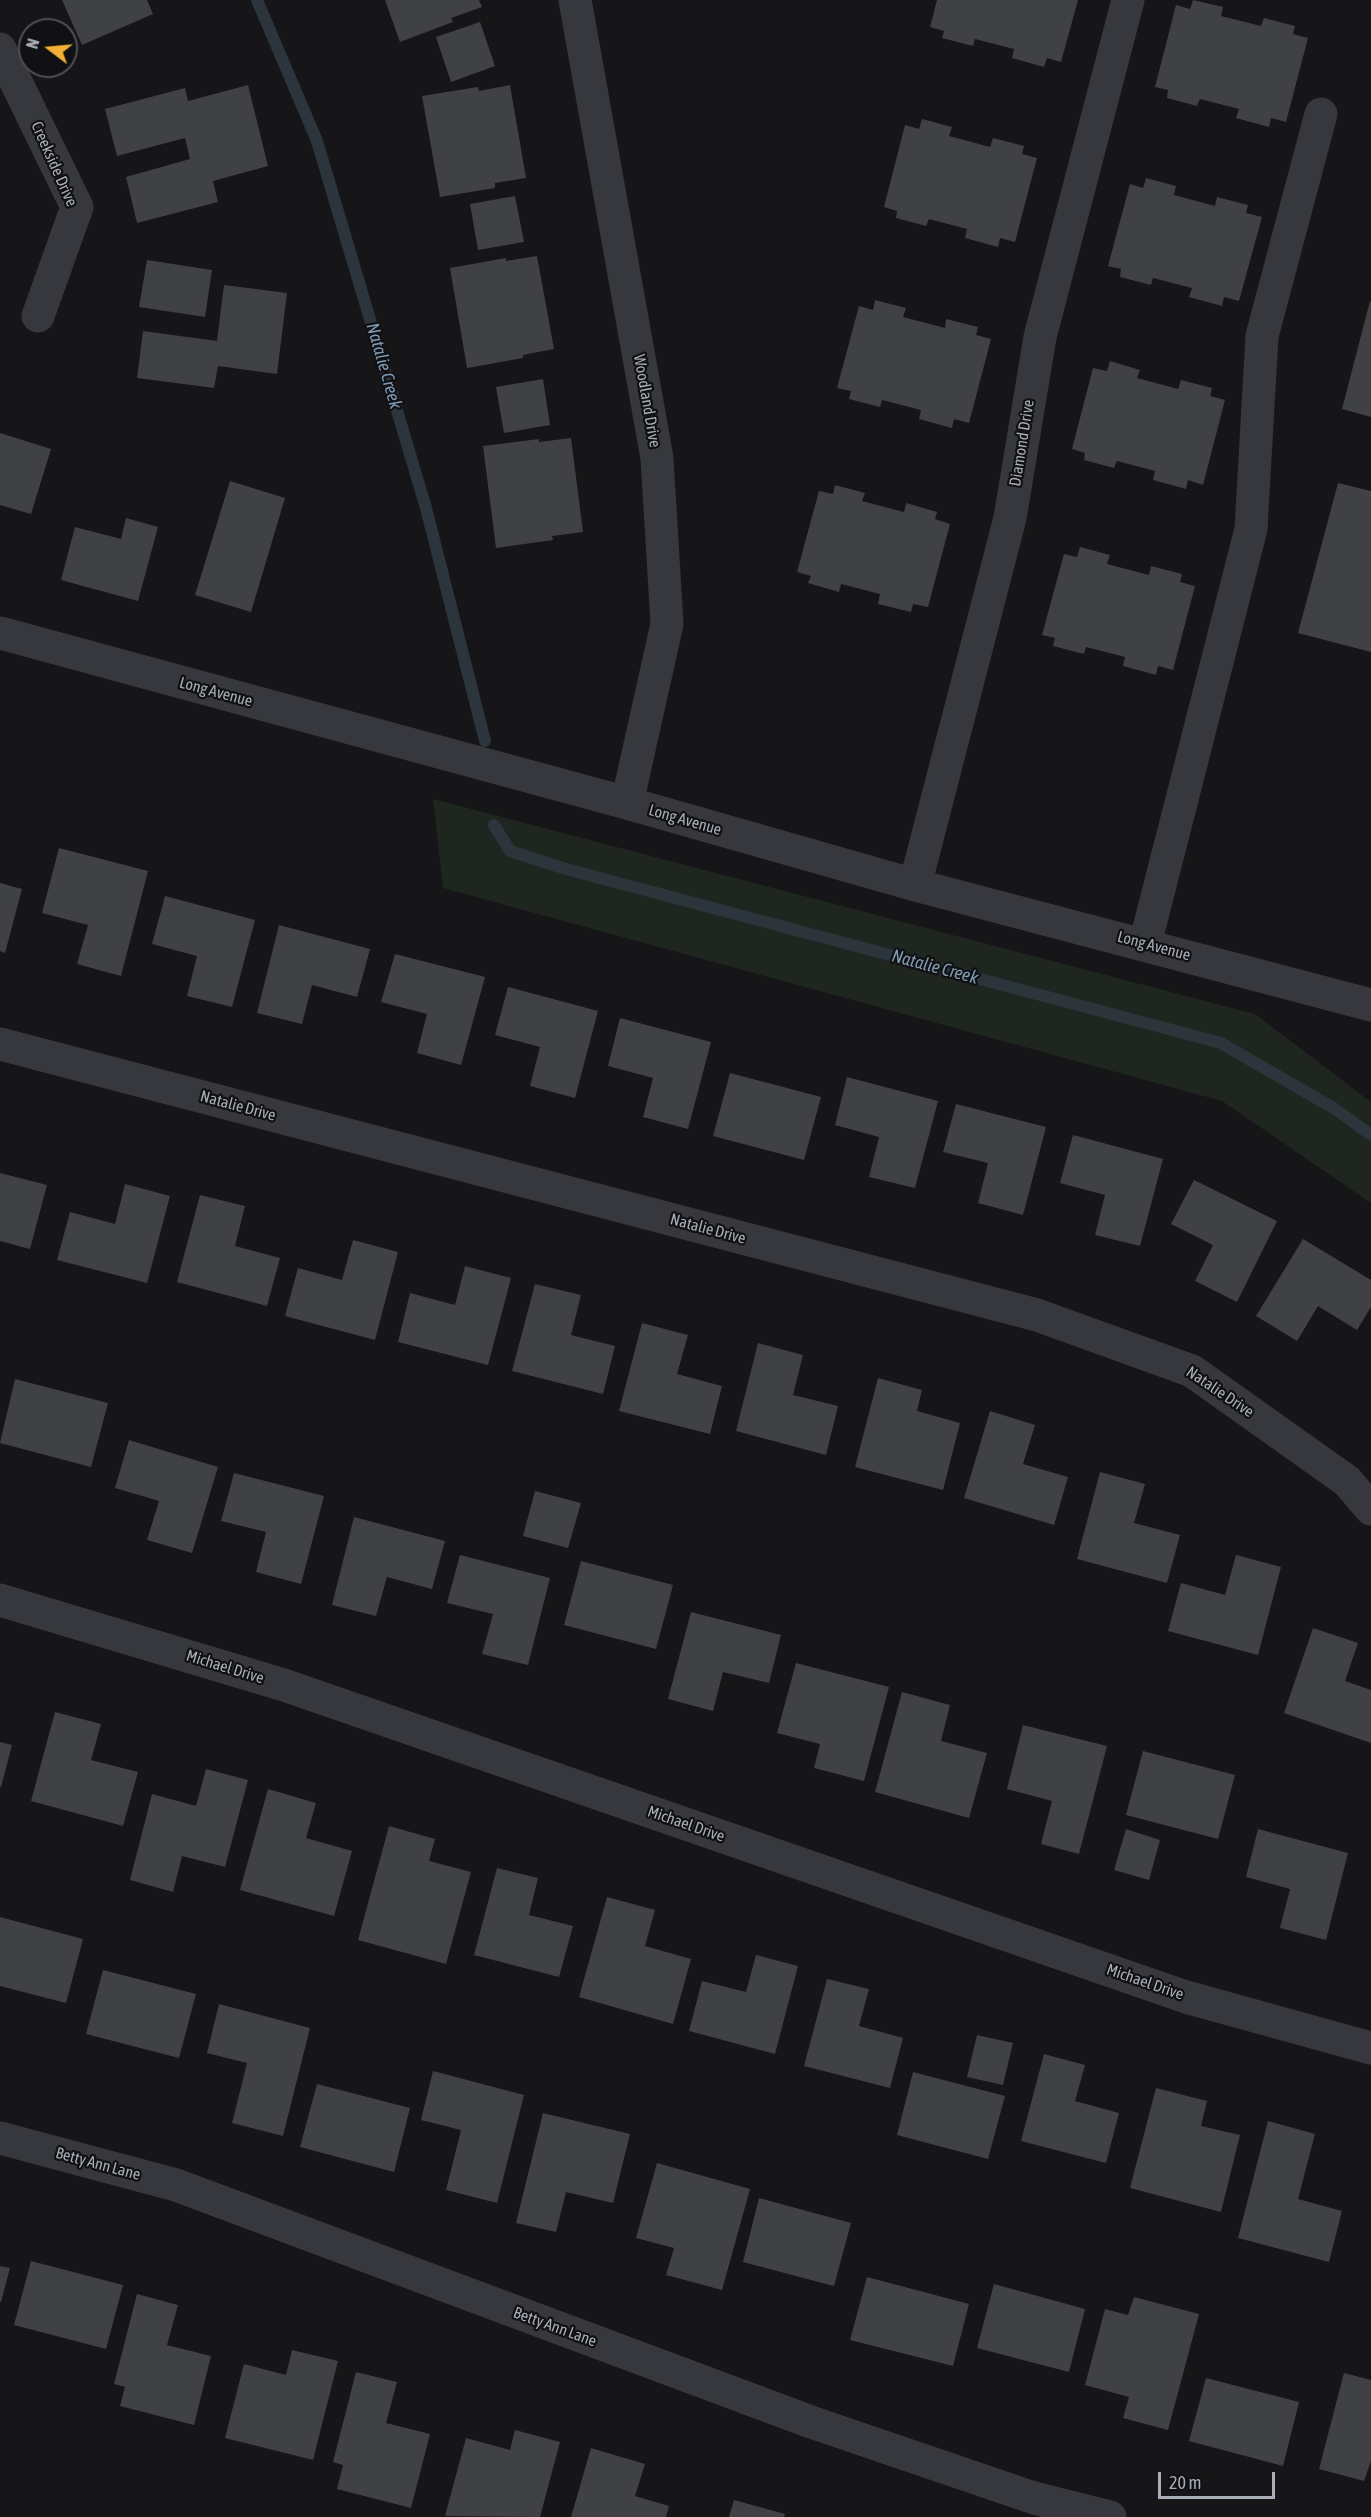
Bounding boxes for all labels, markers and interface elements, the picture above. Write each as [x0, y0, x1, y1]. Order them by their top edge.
north arrow [18, 18, 78, 78]
text: N [23, 37, 43, 51]
street label: Creekside Drive [27, 119, 81, 209]
water label: Natalie Creek [361, 320, 407, 412]
street label: Woodland Drive [629, 353, 665, 449]
street label: Diamond Drive [1006, 398, 1038, 488]
street label: Long Avenue [177, 673, 255, 711]
street label: Long Avenue [646, 800, 724, 840]
street label: Long Avenue [1115, 927, 1193, 965]
water label: Natalie Creek [889, 945, 981, 989]
street label: Natalie Drive [198, 1087, 278, 1125]
street label: Natalie Drive [668, 1210, 748, 1248]
street label: Natalie Drive [1183, 1362, 1257, 1422]
street label: Michael Drive [184, 1646, 266, 1688]
street label: Michael Drive [645, 1802, 727, 1846]
street label: Michael Drive [1104, 1960, 1186, 2004]
street label: Betty Ann Lane [53, 2143, 143, 2185]
street label: Betty Ann Lane [511, 2303, 599, 2351]
scale bar [1161, 2460, 1278, 2498]
text: 20 m [1169, 2472, 1201, 2493]

